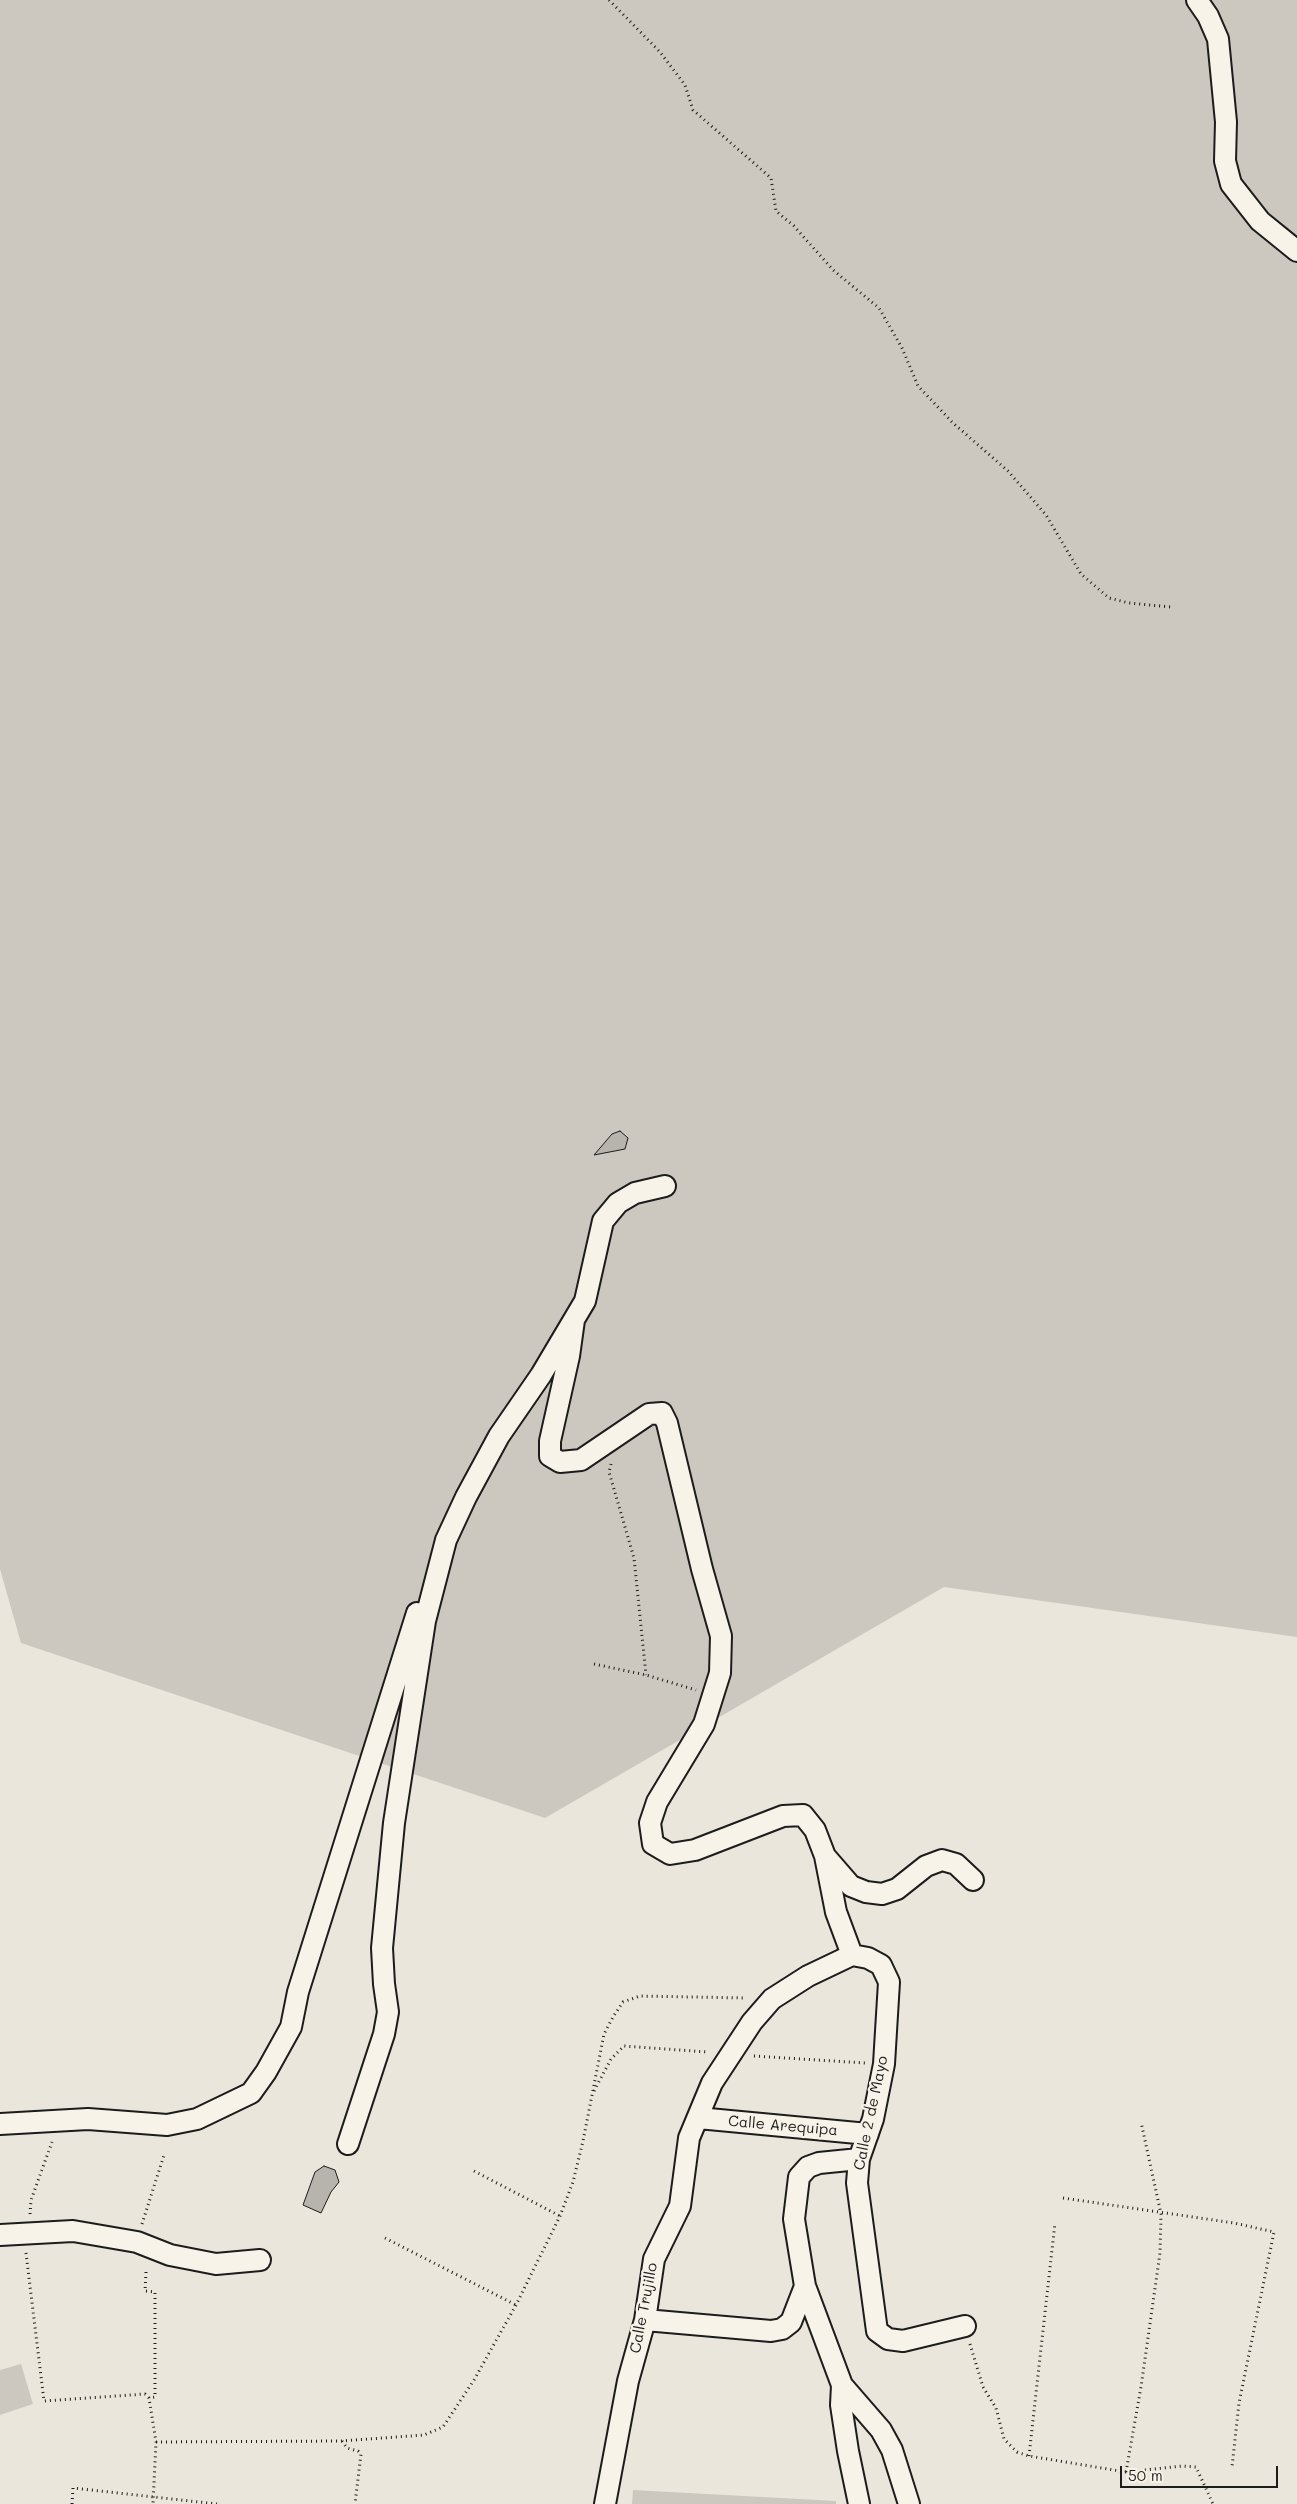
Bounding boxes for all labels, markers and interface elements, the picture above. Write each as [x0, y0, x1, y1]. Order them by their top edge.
street label: Calle 2 de Mayo [850, 2054, 892, 2172]
street label: Calle Arequipa [727, 2112, 839, 2140]
street label: Calle Trujillo [626, 2261, 662, 2355]
scale bar [1122, 2456, 1280, 2488]
text: 50 m [1128, 2465, 1163, 2485]

